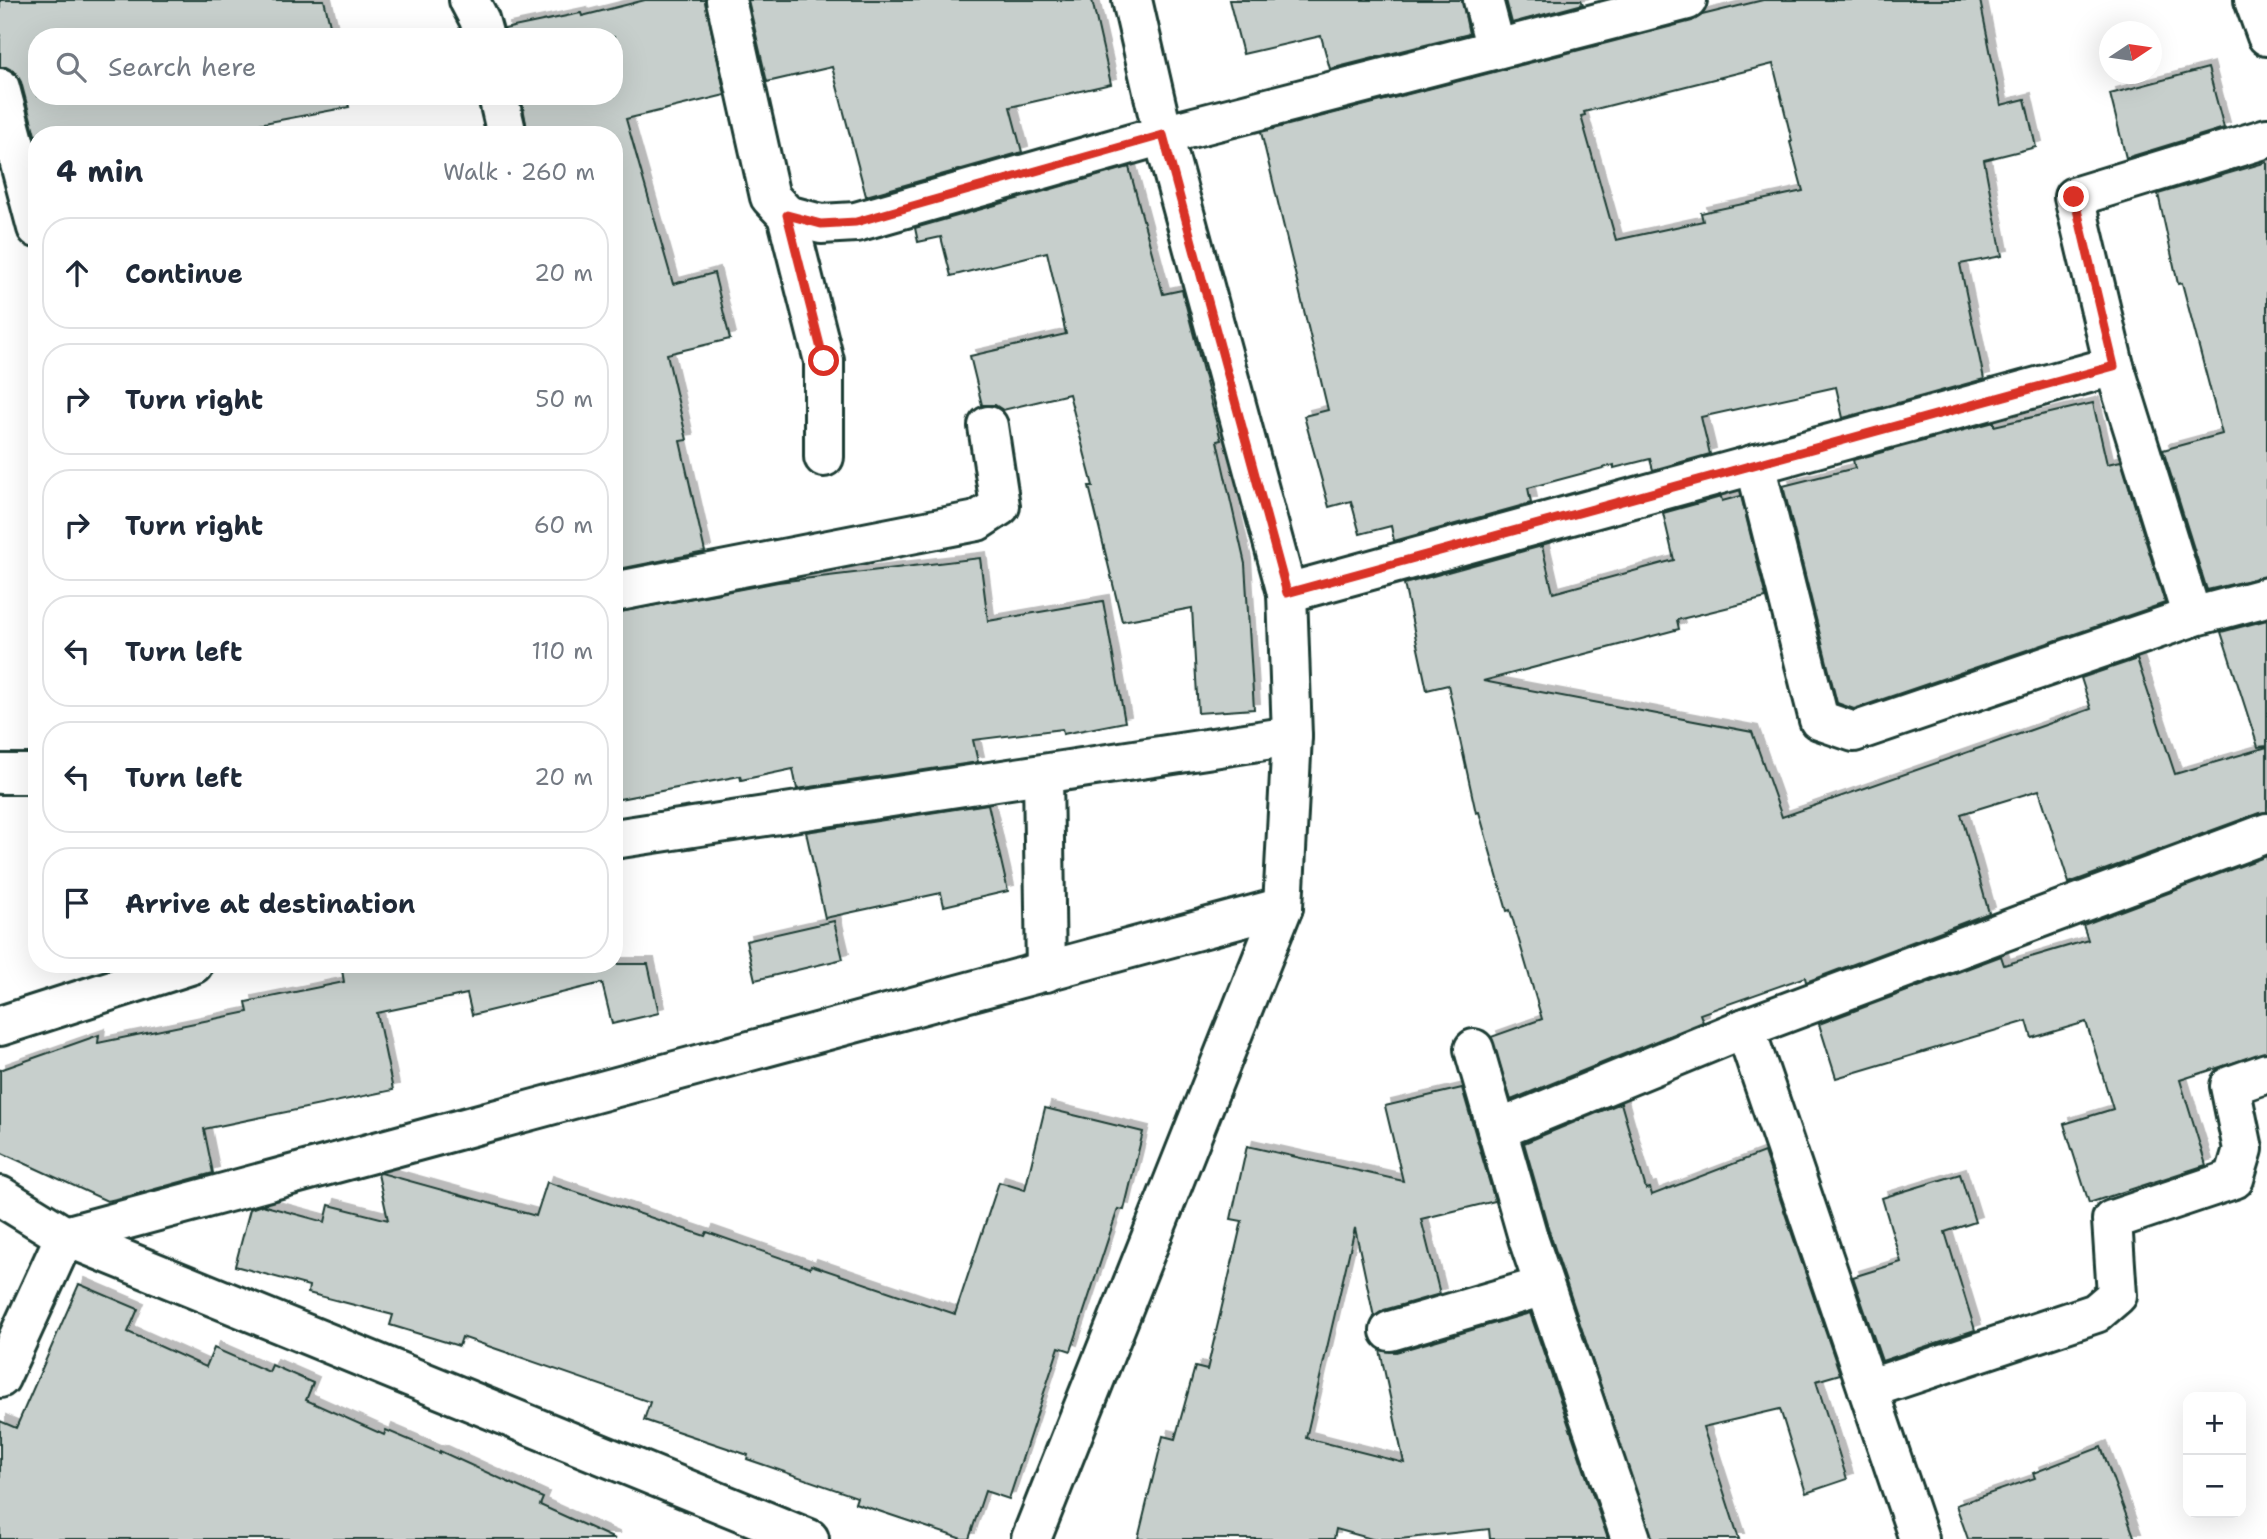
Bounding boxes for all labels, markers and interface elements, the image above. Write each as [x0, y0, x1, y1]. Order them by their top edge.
north arrow [2099, 21, 2162, 84]
search box [28, 28, 623, 105]
icon: search [52, 48, 90, 86]
text: Search here [108, 49, 257, 84]
text: 4 min [56, 151, 143, 192]
text: Walk · 260 m [443, 157, 595, 187]
route end [2058, 181, 2089, 212]
icon: ahead [58, 254, 96, 292]
text: Continue [125, 256, 243, 291]
text: 20 m [534, 258, 593, 288]
route start [808, 345, 839, 376]
icon: right [58, 380, 96, 418]
text: Turn right [125, 382, 263, 417]
text: 50 m [535, 384, 593, 414]
icon: right [58, 506, 96, 544]
text: Turn right [125, 508, 263, 543]
text: 60 m [534, 510, 593, 540]
icon: left [58, 632, 96, 670]
text: Turn left [125, 634, 242, 669]
text: 110 m [531, 636, 593, 666]
icon: left [58, 758, 96, 796]
text: Turn left [125, 760, 242, 795]
text: 20 m [534, 762, 593, 792]
icon: arrive [58, 884, 96, 922]
text: Arrive at destination [125, 886, 415, 921]
map controls [2183, 1392, 2246, 1518]
button: + [2183, 1392, 2246, 1455]
button: − [2183, 1455, 2246, 1518]

